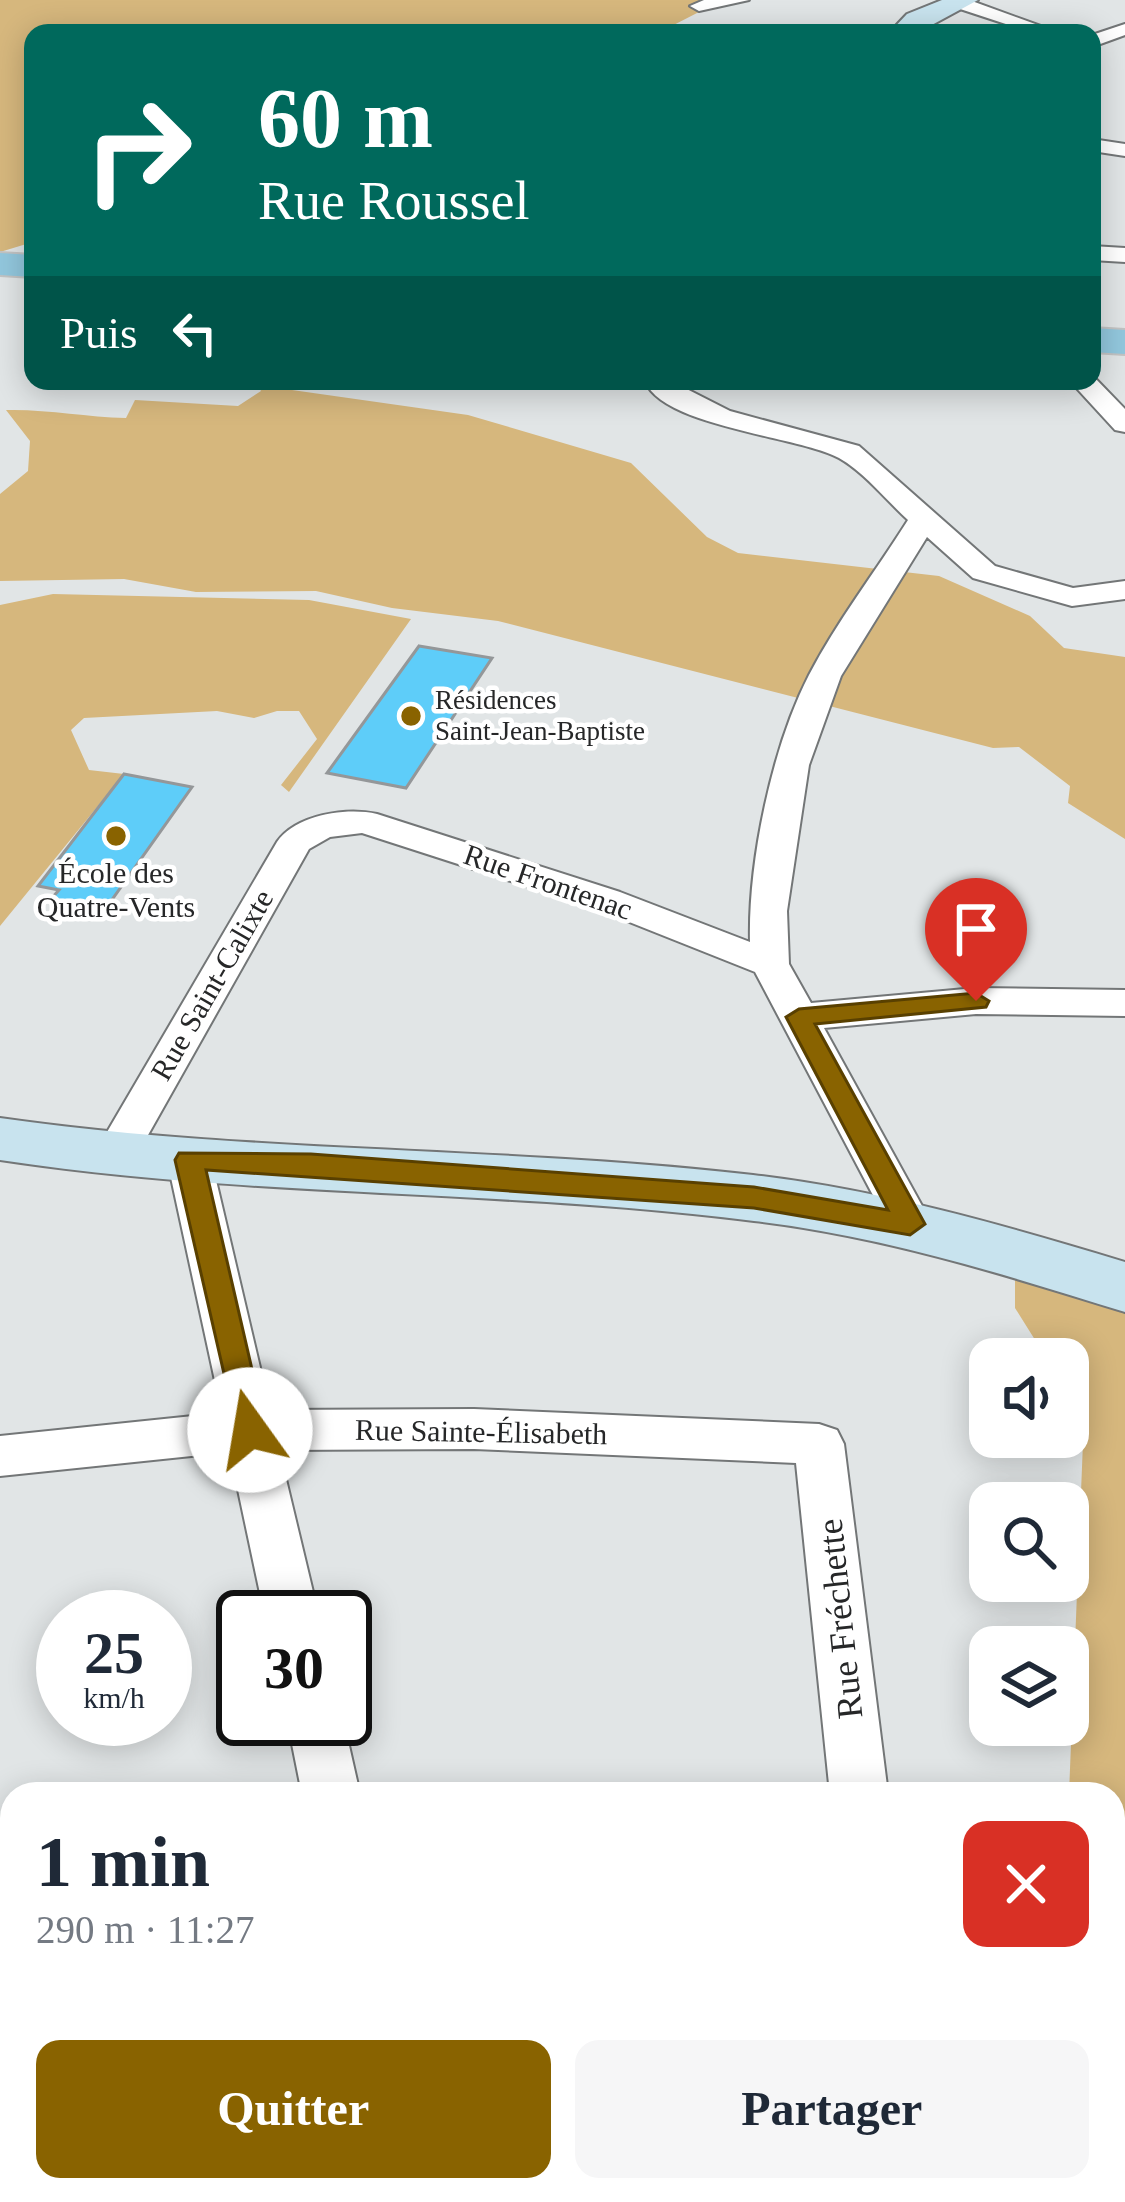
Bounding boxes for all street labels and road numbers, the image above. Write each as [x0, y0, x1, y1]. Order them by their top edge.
street label: Rue Frontenac [460, 837, 637, 926]
street label: Rue Saint-Calixte [144, 884, 279, 1086]
street label: Rue Sainte-Élisabeth [355, 1413, 607, 1450]
street label: Rue Fréchette [810, 1517, 870, 1721]

